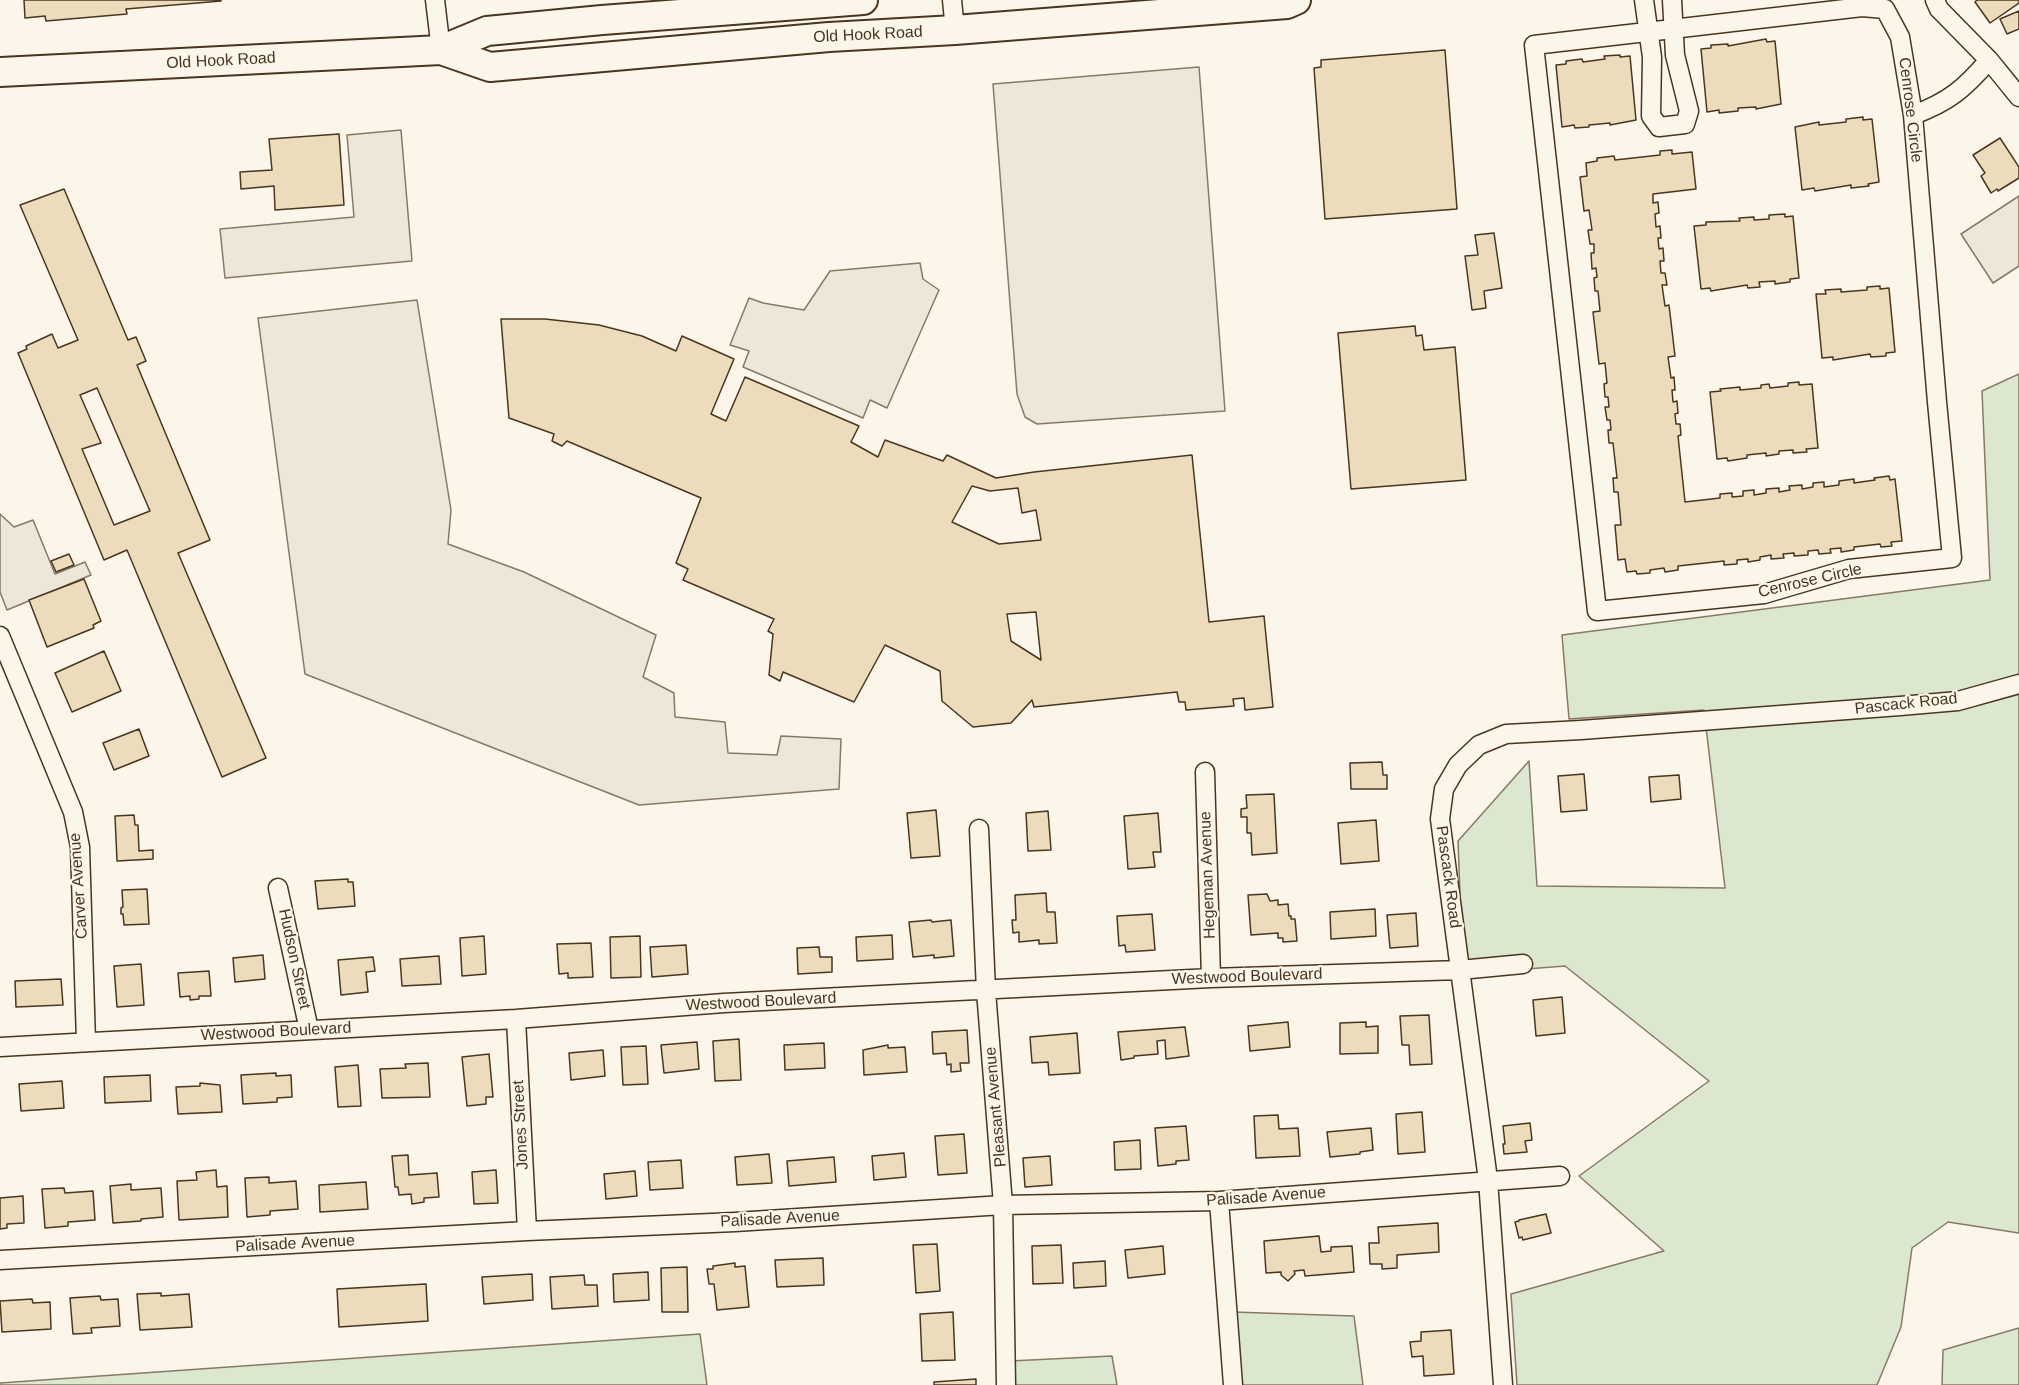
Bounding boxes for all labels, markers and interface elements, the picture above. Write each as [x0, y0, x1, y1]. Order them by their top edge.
street label: Old Hook Road [813, 23, 923, 47]
street label: Old Hook Road [166, 49, 276, 73]
street label: Cenrose Circle [1894, 56, 1926, 164]
street label: Cenrose Circle [1756, 560, 1864, 602]
street label: Pascack Road [1854, 689, 1958, 719]
street label: Hegeman Avenue [1196, 811, 1220, 939]
street label: Pascack Road [1431, 825, 1465, 929]
street label: Carver Avenue [66, 832, 92, 940]
street label: Hudson Street [274, 907, 314, 1011]
street label: Westwood Boulevard [1171, 965, 1323, 989]
street label: Westwood Boulevard [685, 988, 837, 1016]
street label: Westwood Boulevard [200, 1018, 352, 1046]
street label: Pleasant Avenue [981, 1046, 1011, 1168]
street label: Jones Street [509, 1080, 533, 1170]
street label: Palisade Avenue [1206, 1183, 1326, 1211]
street label: Palisade Avenue [720, 1206, 840, 1232]
street label: Palisade Avenue [235, 1231, 355, 1257]

